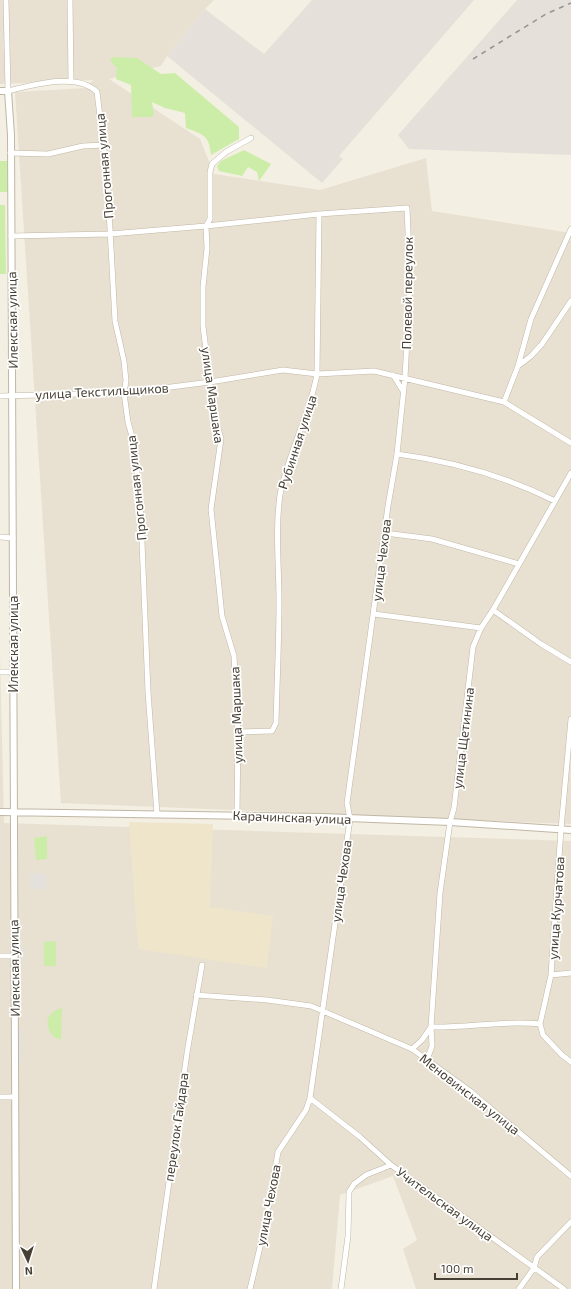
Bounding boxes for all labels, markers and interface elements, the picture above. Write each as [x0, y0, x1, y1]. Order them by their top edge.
street label: Прогонная улица [91, 113, 117, 219]
street label: Полевой переулок [398, 236, 416, 349]
street label: Илекская улица [3, 271, 21, 369]
street label: улица Маршака [198, 346, 228, 444]
street label: улица Текстильщиков [35, 380, 169, 402]
street label: Рубинная улица [274, 393, 320, 491]
street label: Прогонная улица [123, 435, 149, 541]
street label: улица Чехова [368, 518, 394, 602]
street label: Илекская улица [5, 595, 21, 693]
street label: улица Маршака [226, 666, 246, 764]
street label: улица Щетинина [449, 686, 477, 790]
street label: Карачинская улица [232, 807, 352, 827]
street label: улица Чехова [327, 839, 355, 923]
street label: улица Курчатова [544, 856, 568, 960]
street label: Илекская улица [5, 919, 23, 1017]
street label: Меновинская улица [417, 1050, 523, 1138]
street label: переулок Гайдара [160, 1072, 192, 1182]
street label: улица Чехова [252, 1163, 284, 1247]
street label: Учительская улица [393, 1163, 497, 1245]
north arrow [8, 1241, 48, 1281]
scale bar [435, 1255, 517, 1281]
text: 100 m [441, 1261, 473, 1275]
text: N [24, 1265, 33, 1278]

